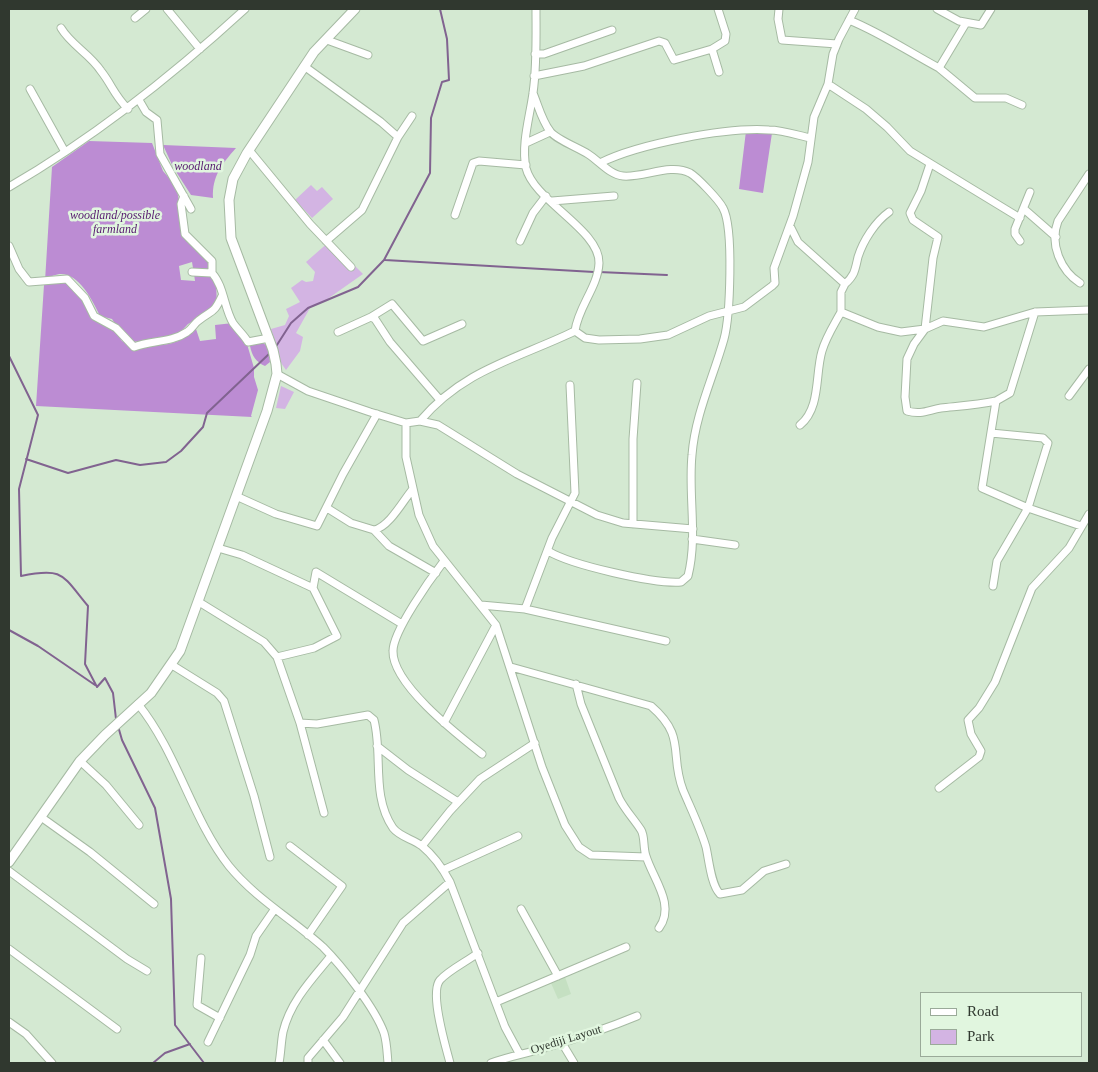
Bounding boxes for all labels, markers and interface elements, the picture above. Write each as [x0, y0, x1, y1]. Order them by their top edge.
park label: woodland [174, 160, 222, 174]
park label: woodland/possible farmland [70, 209, 160, 237]
legend [920, 992, 1083, 1057]
text: Road [967, 1003, 999, 1019]
street label: Oyediji Layout [529, 1022, 603, 1058]
text: Park [967, 1028, 995, 1044]

